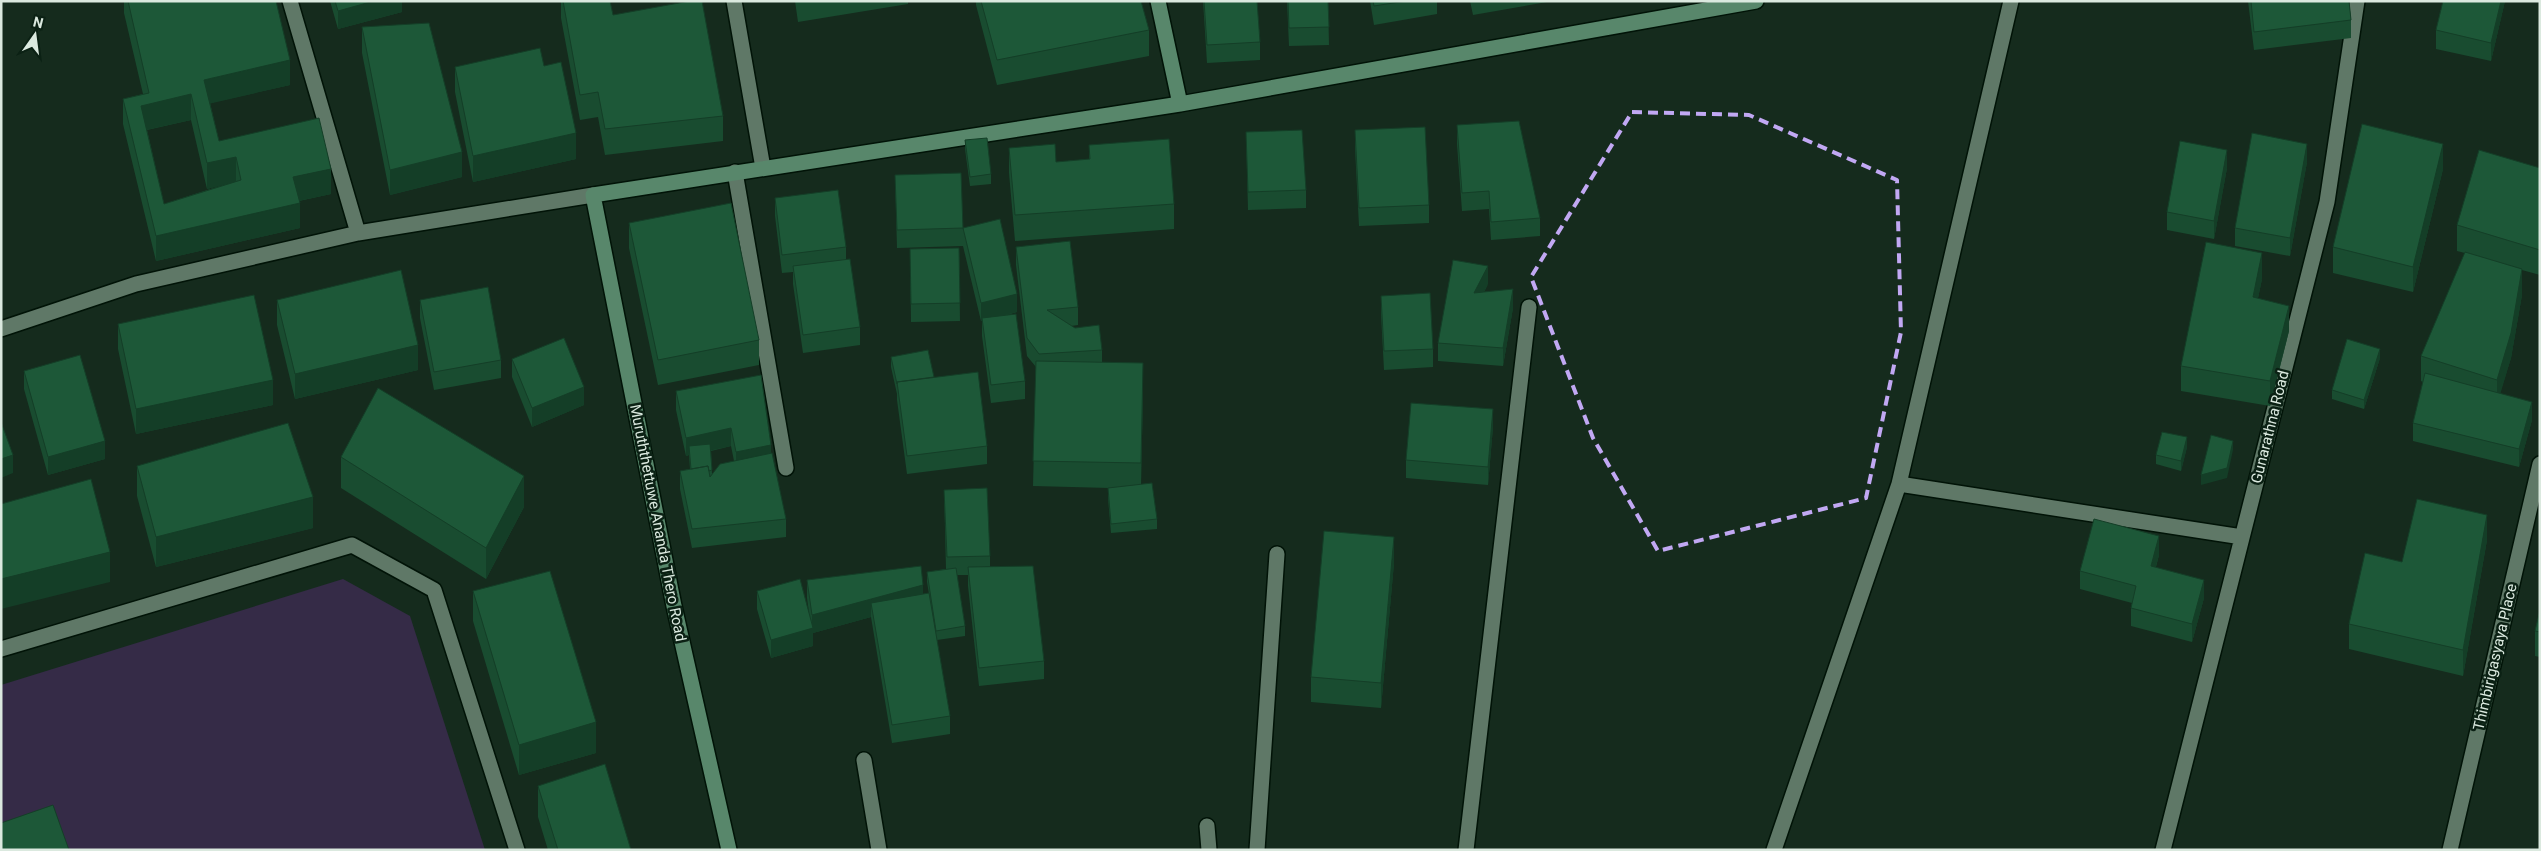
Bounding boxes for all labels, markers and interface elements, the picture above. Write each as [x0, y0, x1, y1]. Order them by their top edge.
north arrow [10, 10, 60, 60]
text: N [31, 13, 45, 31]
street label: Gunarathna Road [2247, 369, 2293, 485]
street label: Muruththettuwe Ananda Thero Road [626, 403, 690, 643]
street label: Thimbirigasyaya Place [2469, 582, 2521, 732]

